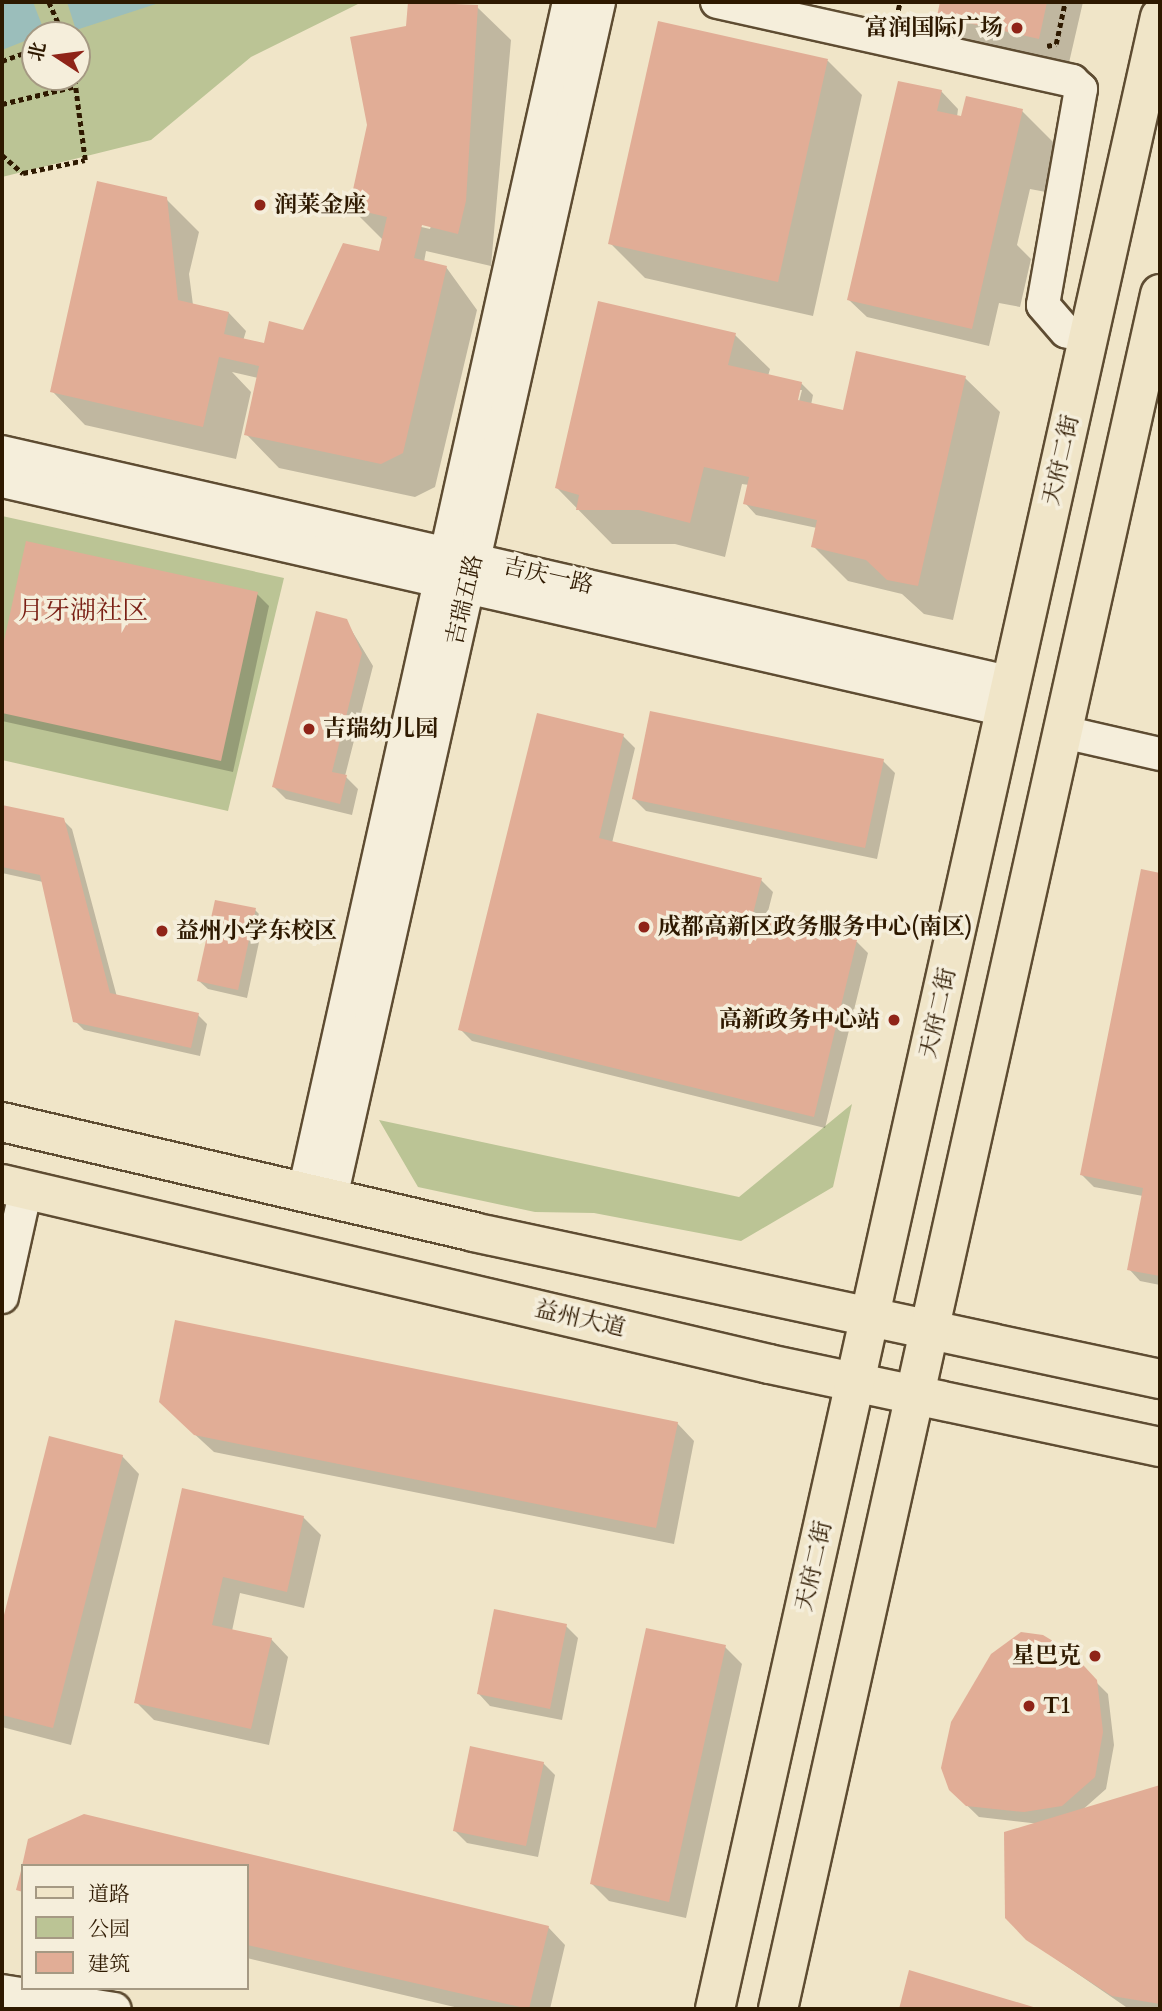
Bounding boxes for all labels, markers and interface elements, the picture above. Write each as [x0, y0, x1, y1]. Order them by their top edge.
place label: 富润国际广场 [865, 14, 1003, 42]
marker: 富润国际广场 [1009, 20, 1025, 36]
north arrow [21, 21, 91, 91]
text: 北 [23, 40, 52, 64]
place label: 润莱金座 [274, 191, 366, 219]
marker: 润莱金座 [252, 197, 268, 213]
street label: 天府二街 [1037, 412, 1085, 508]
street label: 吉瑞五路 [441, 552, 489, 648]
street label: 吉庆一路 [500, 552, 596, 600]
district label: 月牙湖社区 [18, 595, 148, 627]
place label: 吉瑞幼儿园 [323, 715, 438, 743]
marker: 吉瑞幼儿园 [301, 721, 317, 737]
place label: 成都高新区政务服务中心(南区) [658, 913, 973, 941]
place label: 益州小学东校区 [176, 917, 337, 945]
marker: 成都高新区政务服务中心(南区) [636, 919, 652, 935]
marker: 益州小学东校区 [154, 923, 170, 939]
street label: 天府二街 [914, 965, 962, 1061]
place label: 高新政务中心站 [719, 1006, 880, 1034]
marker: 高新政务中心站 [886, 1012, 902, 1028]
street label: 益州大道 [532, 1295, 628, 1343]
street label: 天府二街 [790, 1518, 838, 1614]
place label: 星巴克 [1012, 1642, 1081, 1670]
marker: 星巴克 [1087, 1648, 1103, 1664]
place label: T1 [1043, 1692, 1072, 1720]
marker: T1 [1021, 1698, 1037, 1714]
legend [21, 1864, 248, 1990]
text: 道路 [88, 1880, 130, 1909]
text: 公园 [88, 1915, 130, 1944]
text: 建筑 [88, 1950, 130, 1979]

